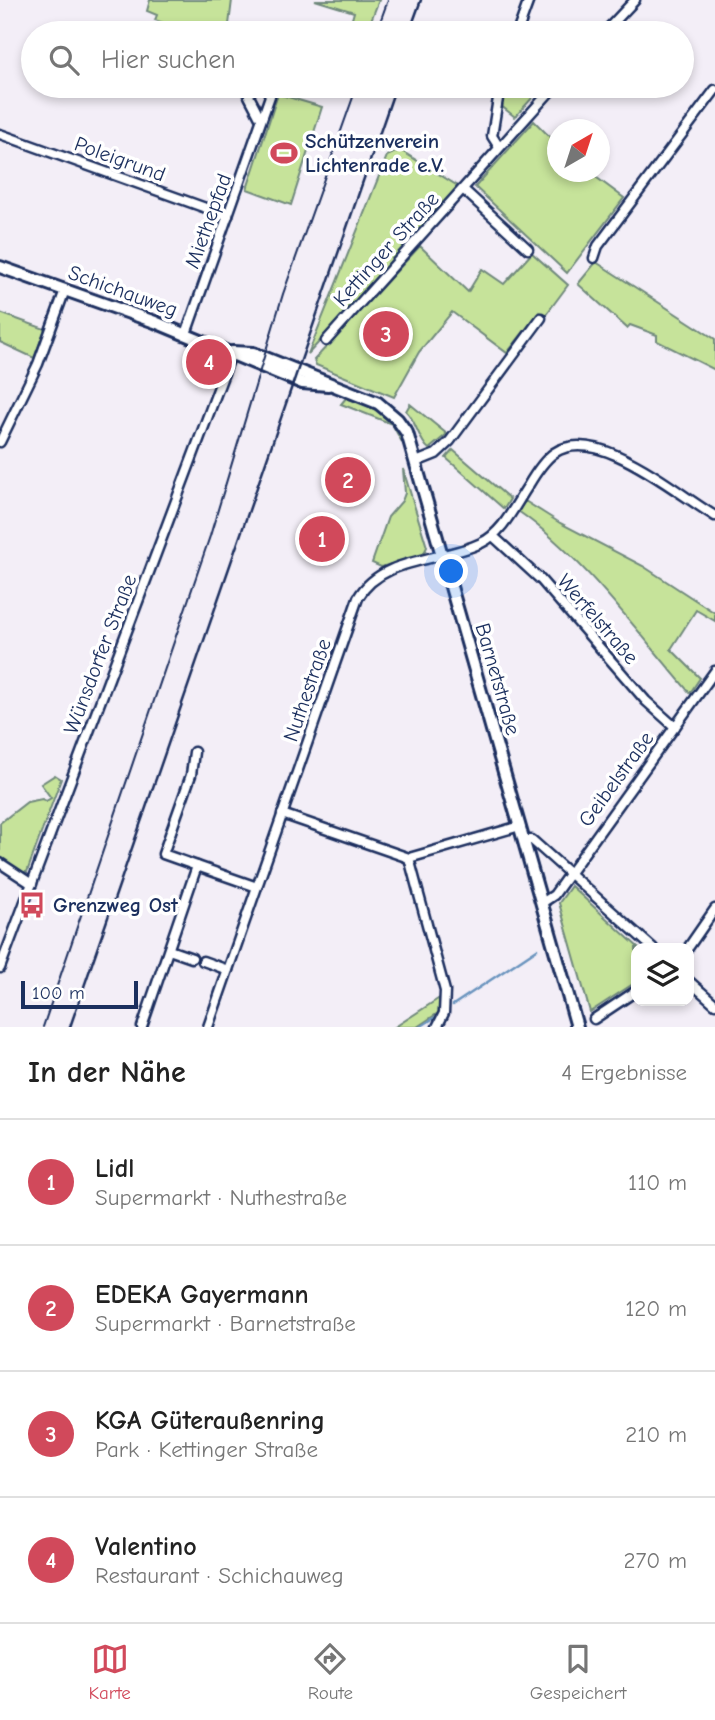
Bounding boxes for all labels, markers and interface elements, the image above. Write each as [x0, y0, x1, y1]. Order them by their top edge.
search box [21, 21, 694, 98]
icon: search [45, 41, 83, 79]
text: Hier suchen [101, 45, 236, 75]
north arrow [547, 119, 610, 182]
place label: Schützenverein Lichtenrade e.V. [305, 129, 444, 177]
street label: Poleigrund [71, 132, 169, 186]
sports icon: Schützenverein Lichtenrade e.V. [269, 138, 299, 168]
street label: Miethepfad [180, 170, 236, 272]
street label: Kettinger Straße [328, 187, 444, 311]
street label: Schichauweg [65, 260, 181, 322]
pin: 3 [363, 308, 409, 360]
pin: 4 [186, 336, 232, 388]
pin: 2 [325, 454, 371, 506]
pin: 1 [299, 513, 345, 565]
your location [434, 554, 468, 588]
street label: Werfelstraße [552, 569, 644, 669]
street label: Wünsdorfer Straße [58, 571, 142, 737]
street label: Barnetstraße [471, 620, 525, 738]
street label: Nuthestraße [278, 635, 336, 745]
street label: Geibelstraße [573, 727, 659, 831]
bus stop icon: Grenzweg Ost [17, 890, 47, 920]
place label: Grenzweg Ost [53, 893, 179, 917]
map controls [631, 943, 694, 1006]
button: layers [631, 943, 694, 1006]
scale bar [21, 978, 138, 1010]
text: 100 m [32, 982, 85, 1004]
text: In der Nähe [28, 1055, 186, 1090]
text: 4 Ergebnisse [561, 1059, 687, 1086]
text: Lidl [95, 1154, 134, 1184]
text: 1 [46, 1169, 56, 1196]
text: 110 m [628, 1169, 687, 1196]
text: Supermarkt · Nuthestraße [95, 1184, 347, 1211]
text: EDEKA Gayermann [95, 1280, 309, 1310]
text: 2 [45, 1295, 57, 1322]
text: 120 m [625, 1295, 687, 1322]
text: Supermarkt · Barnetstraße [95, 1310, 356, 1337]
text: KGA Güteraußenring [95, 1406, 325, 1436]
text: 3 [45, 1421, 57, 1448]
text: 210 m [625, 1421, 687, 1448]
text: Park · Kettinger Straße [95, 1436, 318, 1463]
text: Valentino [95, 1532, 197, 1562]
text: 4 [46, 1547, 56, 1574]
text: 270 m [623, 1547, 687, 1574]
text: Restaurant · Schichauweg [95, 1562, 344, 1589]
tab: Karte [88, 1640, 131, 1704]
tab: Route [308, 1640, 353, 1704]
tab: Gespeichert [530, 1640, 627, 1704]

